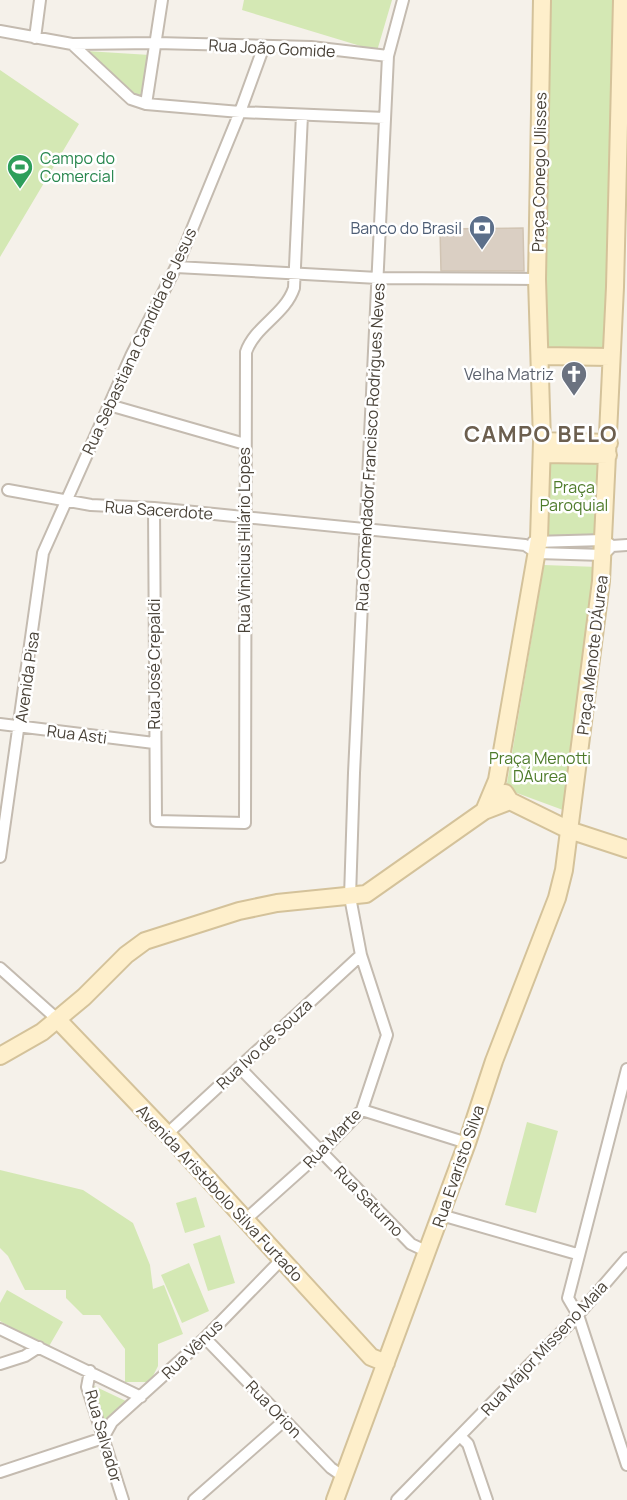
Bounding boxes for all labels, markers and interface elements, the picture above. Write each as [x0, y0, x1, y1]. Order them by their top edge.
street label: Rua João Gomide [208, 34, 336, 62]
street label: Praça Conego Ulisses [527, 92, 551, 252]
place label: Campo do Comercial [40, 147, 115, 187]
sports icon: Campo do Comercial [5, 152, 35, 190]
bank icon: Banco do Brasil [467, 213, 497, 251]
place label: Banco do Brasil [350, 217, 462, 239]
street label: Rua Sebastiana Candida de Jesus [77, 224, 201, 458]
street label: Rua Comendador Francisco Rodrigues Neves [350, 282, 390, 612]
church icon: Velha Matriz [559, 359, 589, 397]
place label: Velha Matriz [464, 363, 554, 385]
district label: CAMPO BELO [464, 419, 618, 449]
street label: Rua Vinicius Hilário Lopes [233, 447, 255, 633]
park label: Praça Paroquial [540, 476, 608, 516]
street label: Rua Sacerdote [104, 495, 214, 525]
street label: Praça Menote D'Áurea [571, 574, 613, 736]
street label: Rua José Crepaldi [143, 599, 165, 729]
street label: Avenida Pisa [10, 630, 44, 724]
street label: Rua Asti [46, 719, 108, 749]
park label: Praça Menotti DÁurea [489, 747, 591, 787]
street label: Rua Ivo de Souza [211, 994, 317, 1094]
street label: Avenida Aristóbolo Silva Furtado [132, 1100, 308, 1286]
street label: Rua Evaristo Silva [427, 1102, 489, 1230]
street label: Rua Marte [298, 1103, 366, 1173]
street label: Rua Saturno [329, 1161, 409, 1241]
street label: Rua Major Misseno Maia [476, 1276, 612, 1420]
street label: Rua Vênus [157, 1314, 227, 1384]
street label: Rua Orion [241, 1376, 307, 1442]
street label: Rua Salvador [80, 1387, 128, 1485]

